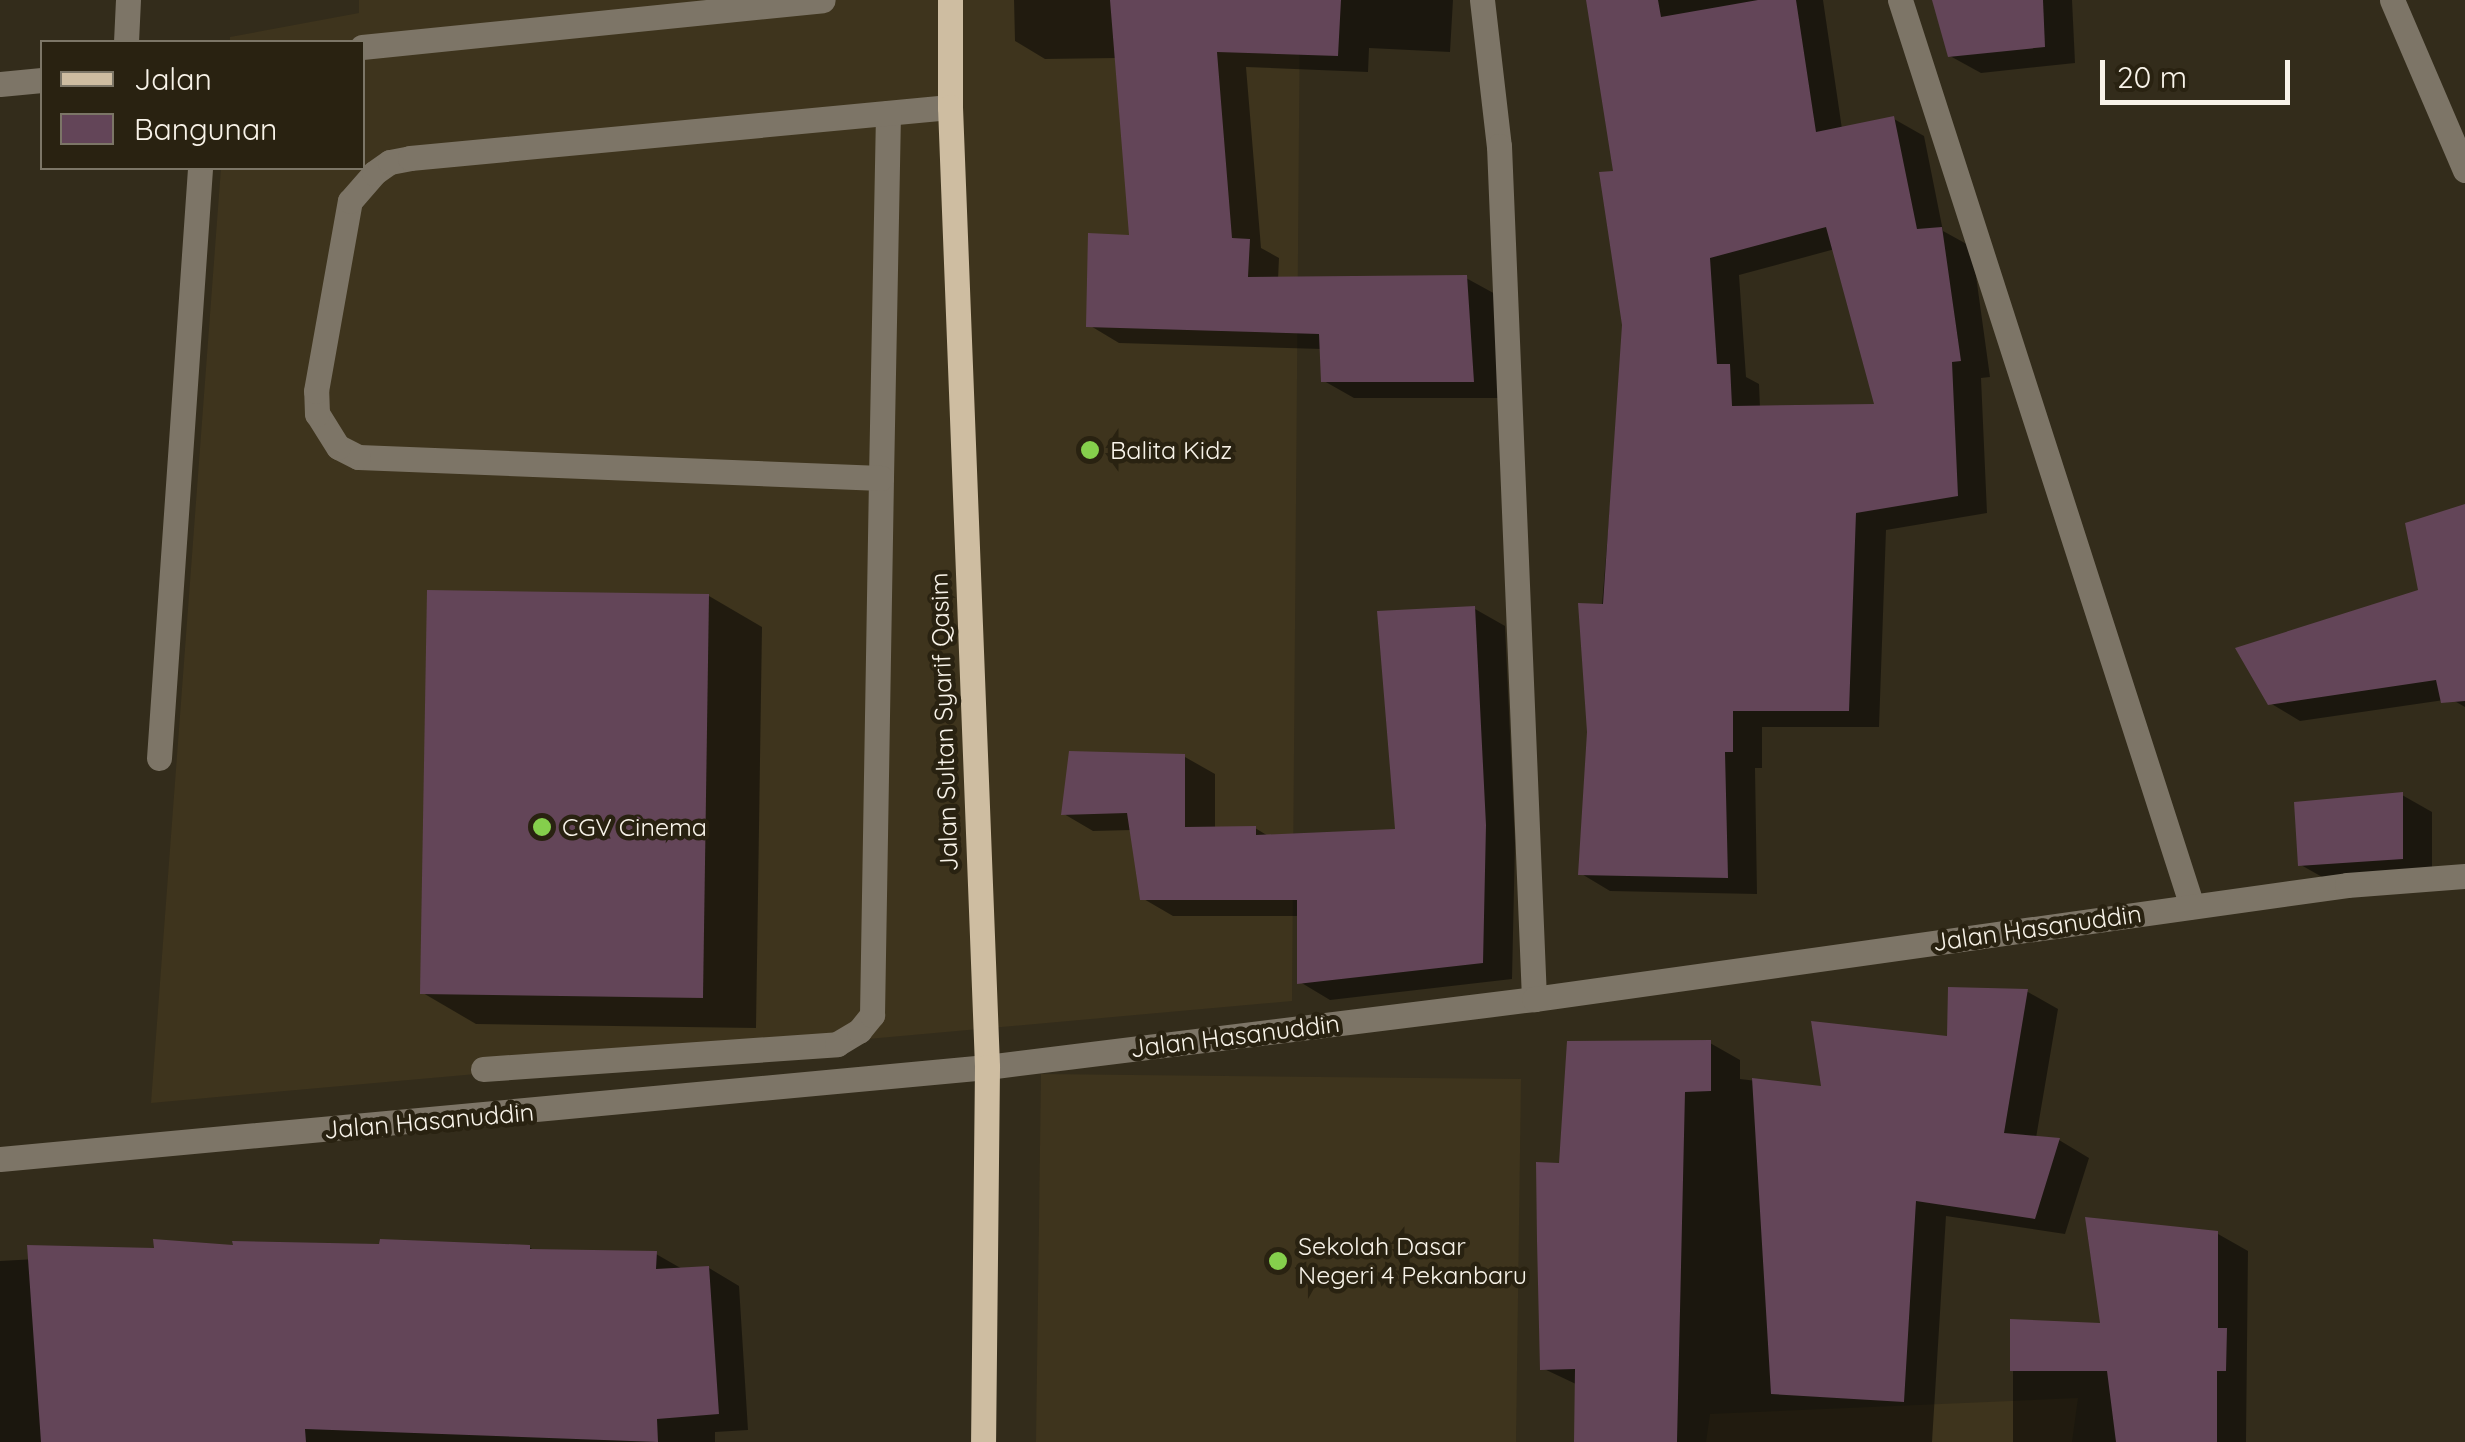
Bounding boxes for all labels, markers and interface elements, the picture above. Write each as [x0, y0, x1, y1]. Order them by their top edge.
legend [40, 40, 365, 170]
scale bar [2105, 40, 2295, 102]
text: 20 m [2117, 58, 2187, 96]
text: Jalan [134, 60, 212, 98]
text: Bangunan [134, 110, 277, 148]
place label: Balita Kidz [1110, 435, 1232, 465]
marker: Balita Kidz [1079, 439, 1101, 461]
street label: Jalan Sultan Syarif Qasim [924, 572, 964, 872]
place label: CGV Cinema [562, 812, 707, 842]
marker: CGV Cinema [531, 816, 553, 838]
street label: Jalan Hasanuddin [1931, 898, 2143, 958]
street label: Jalan Hasanuddin [1129, 1008, 1341, 1064]
street label: Jalan Hasanuddin [323, 1097, 535, 1145]
place label: Sekolah Dasar Negeri 4 Pekanbaru [1298, 1232, 1527, 1291]
marker: Sekolah Dasar Negeri 4 Pekanbaru [1267, 1250, 1289, 1272]

